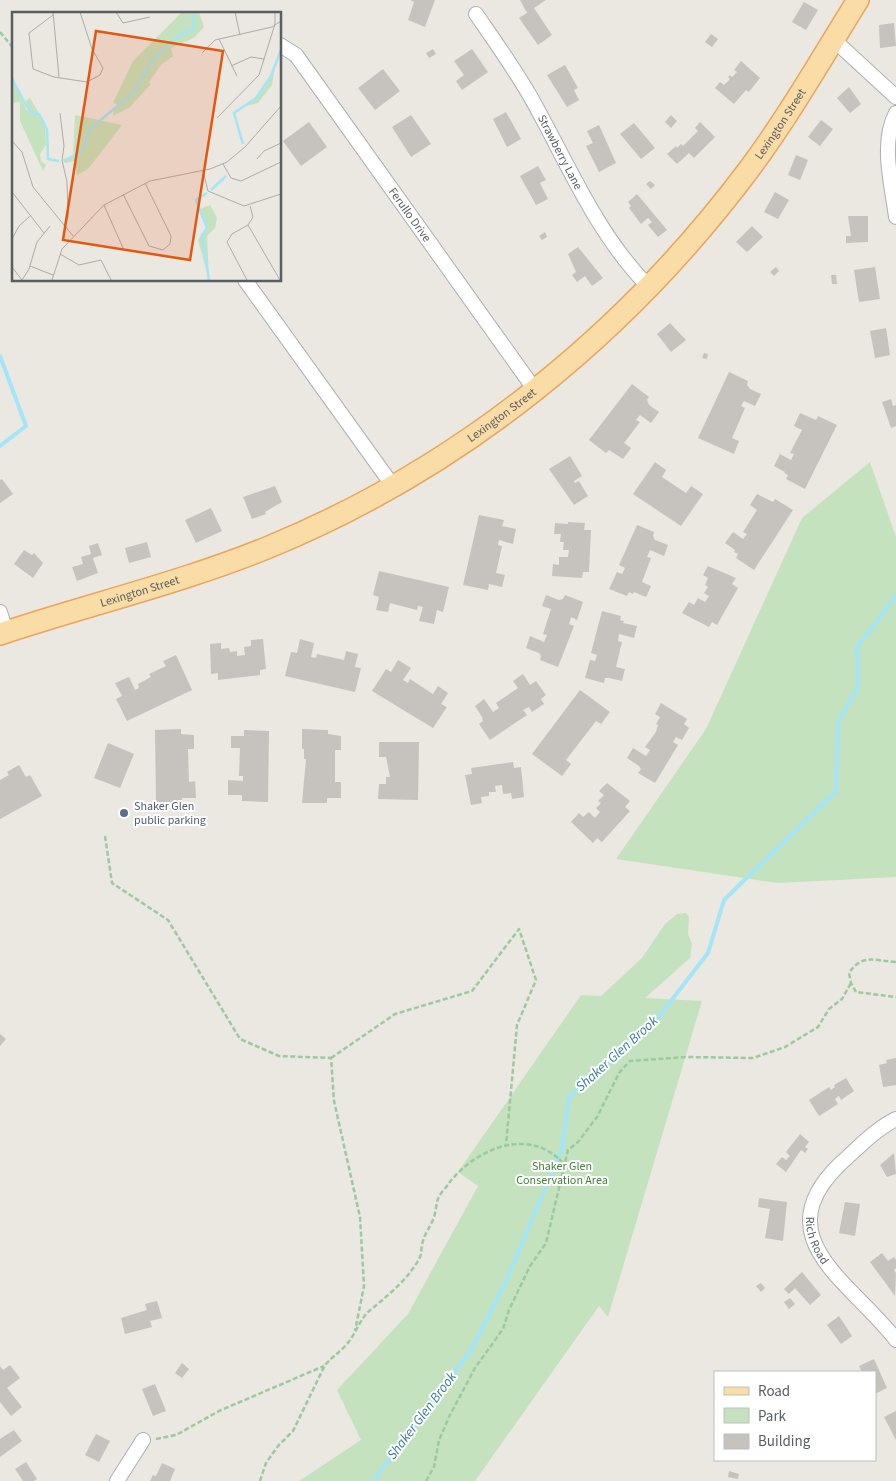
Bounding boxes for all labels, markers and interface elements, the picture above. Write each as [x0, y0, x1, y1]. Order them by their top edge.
inset map [12, 12, 281, 281]
street label: Lexington Street [750, 85, 810, 163]
street label: Strawberry Lane [533, 112, 587, 193]
street label: Ferullo Drive [385, 184, 435, 245]
street label: Lexington Street [464, 384, 540, 446]
street label: Lexington Street [98, 571, 181, 611]
place label: Shaker Glen public parking [134, 798, 206, 829]
marker: Shaker Glen public parking [118, 807, 130, 819]
water label: Shaker Glen Brook [571, 1011, 663, 1097]
park label: Shaker Glen Conservation Area [516, 1158, 608, 1189]
street label: Rich Road [801, 1217, 833, 1268]
water label: Shaker Glen Brook [382, 1368, 462, 1464]
legend [714, 1371, 876, 1461]
text: Road [758, 1381, 790, 1402]
text: Park [758, 1406, 787, 1427]
text: Building [758, 1431, 811, 1452]

